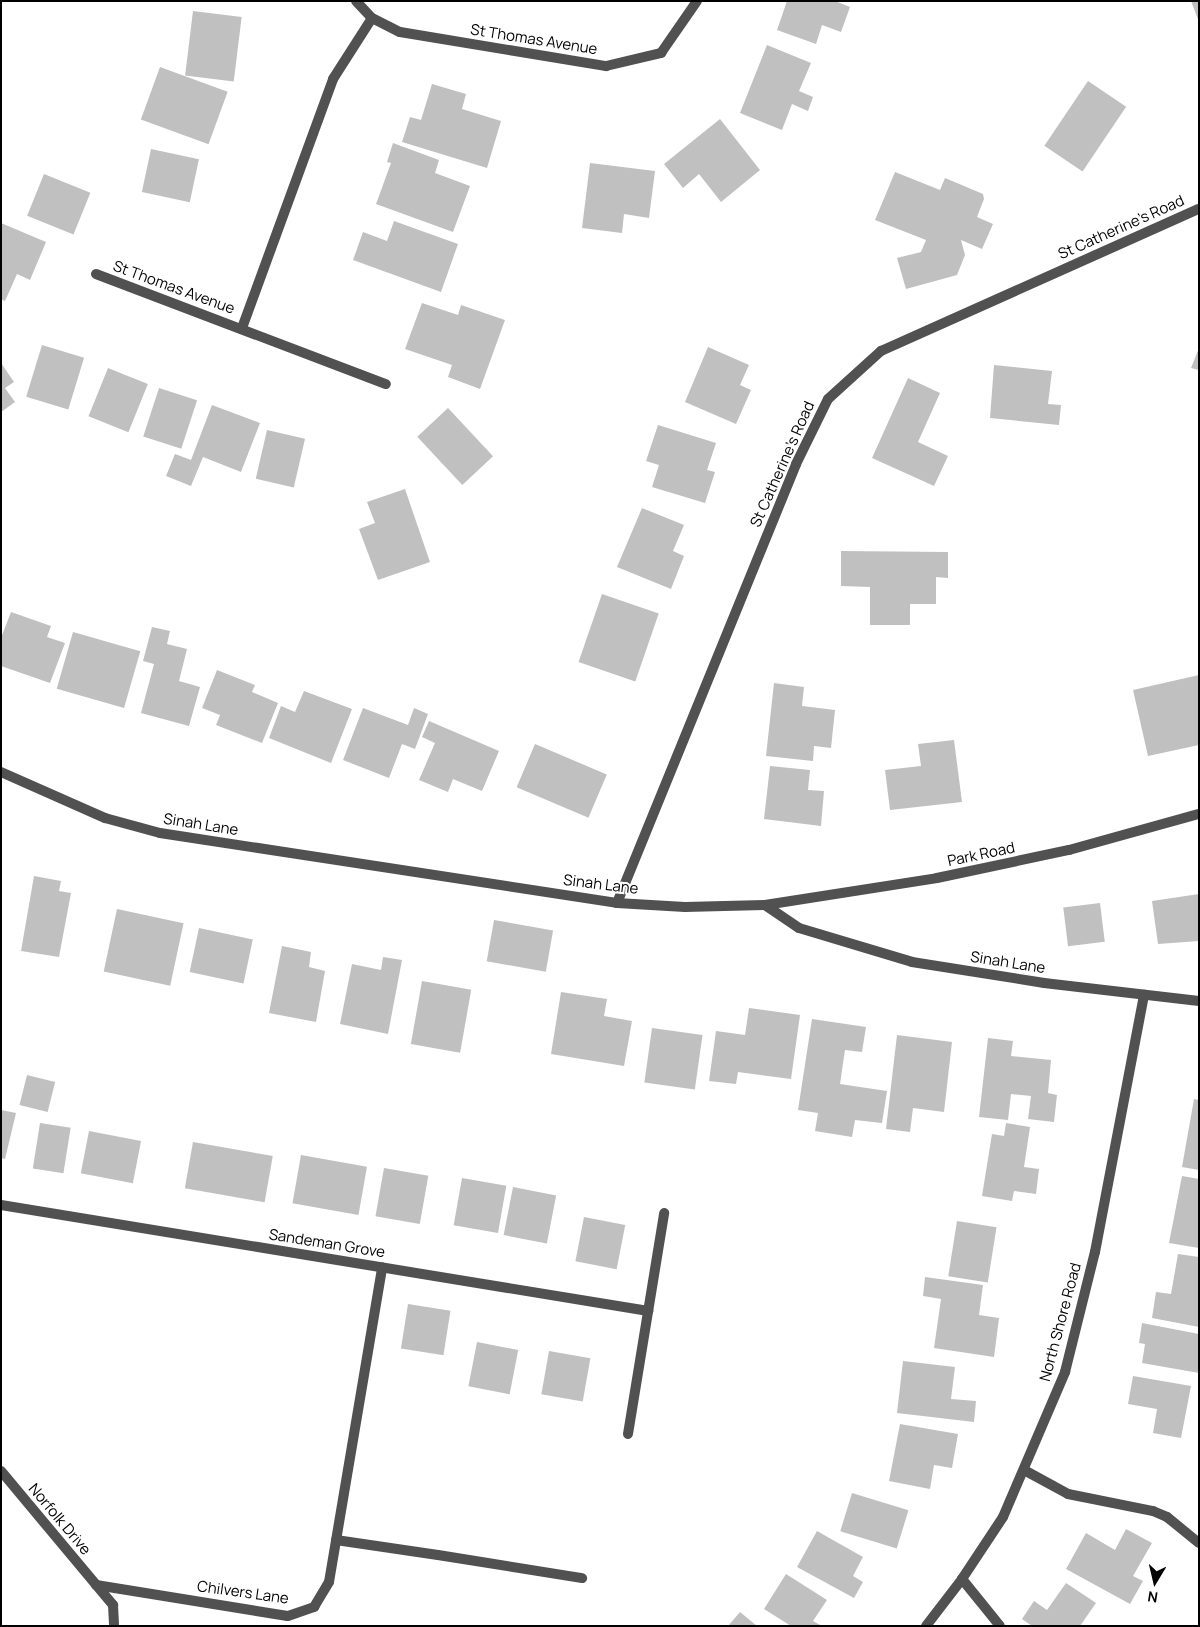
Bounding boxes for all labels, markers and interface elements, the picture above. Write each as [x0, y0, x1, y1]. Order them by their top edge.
street label: St Thomas Avenue [469, 20, 599, 58]
street label: St Catherine's Road [1055, 191, 1187, 263]
street label: St Thomas Avenue [111, 257, 237, 317]
street label: St Catherine's Road [746, 398, 818, 530]
street label: Sinah Lane [162, 809, 240, 839]
street label: Park Road [946, 838, 1016, 870]
street label: Sinah Lane [562, 870, 640, 898]
street label: Sinah Lane [969, 947, 1047, 977]
street label: Sandeman Grove [268, 1225, 386, 1261]
street label: North Shore Road [1036, 1261, 1084, 1383]
street label: Norfolk Drive [25, 1480, 95, 1558]
north arrow [1130, 1557, 1180, 1607]
street label: Chilvers Lane [196, 1577, 290, 1607]
text: N [1146, 1587, 1159, 1607]

